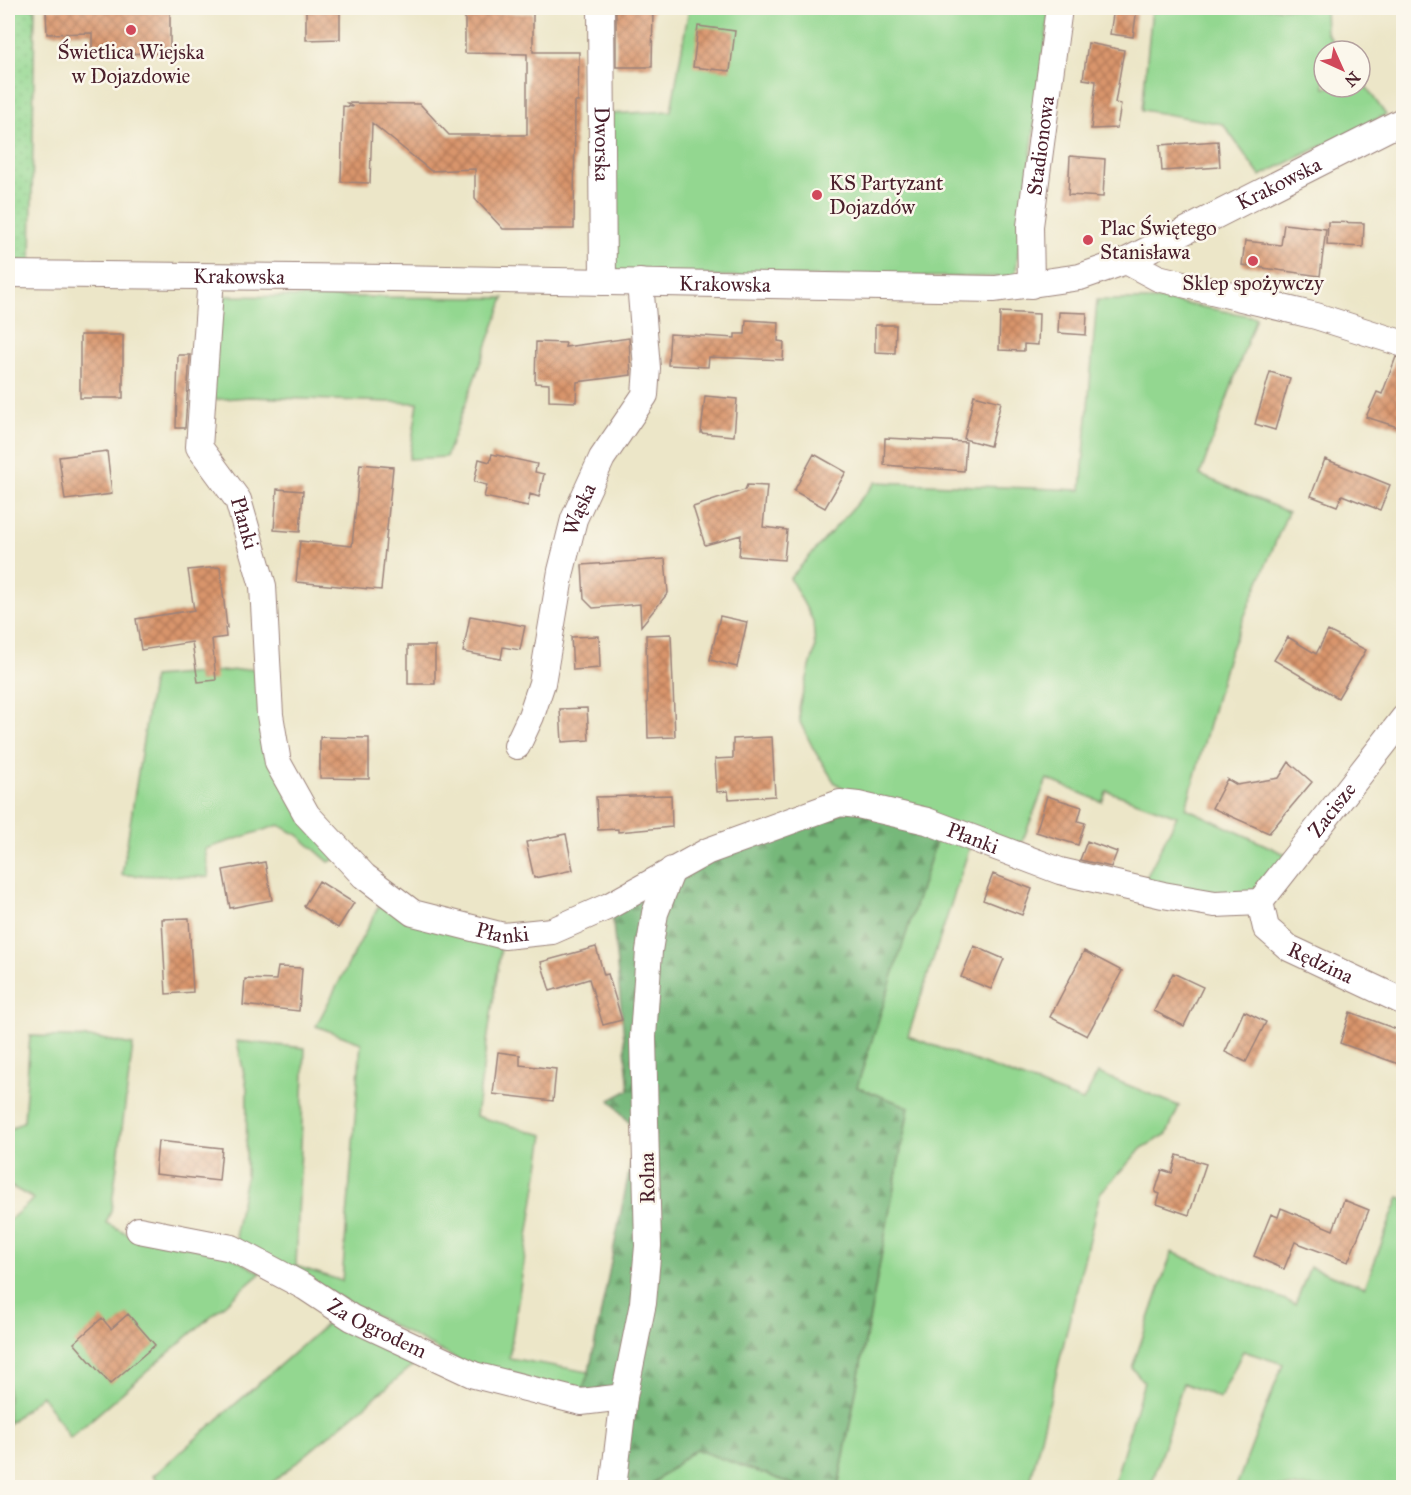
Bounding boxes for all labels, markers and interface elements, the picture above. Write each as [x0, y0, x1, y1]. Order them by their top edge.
marker: Świetlica Wiejska w Dojazdowie [124, 23, 138, 37]
place label: Świetlica Wiejska w Dojazdowie [58, 38, 205, 89]
north arrow [1312, 39, 1372, 99]
text: N [1340, 68, 1364, 91]
street label: Stadionowa [1021, 94, 1060, 197]
street label: Dworska [589, 106, 615, 182]
street label: Krakowska [1232, 151, 1326, 216]
place label: KS Partyzant Dojazdów [829, 170, 944, 220]
marker: KS Partyzant Dojazdów [810, 188, 824, 202]
place label: Plac Świętego Stanisława [1100, 214, 1217, 265]
marker: Plac Świętego Stanisława [1081, 233, 1095, 247]
marker: Sklep spożywczy [1246, 254, 1260, 268]
street label: Krakowska [193, 263, 285, 290]
street label: Krakowska [679, 270, 771, 298]
place label: Sklep spożywczy [1182, 270, 1325, 296]
street label: Wąska [557, 479, 602, 538]
street label: Płanki [225, 494, 265, 552]
street label: Zacisze [1303, 777, 1362, 843]
street label: Płanki [943, 817, 1003, 860]
street label: Płanki [473, 916, 530, 949]
street label: Rędzina [1283, 936, 1358, 989]
street label: Rolna [634, 1152, 660, 1204]
street label: Za Ogrodem [323, 1292, 431, 1364]

